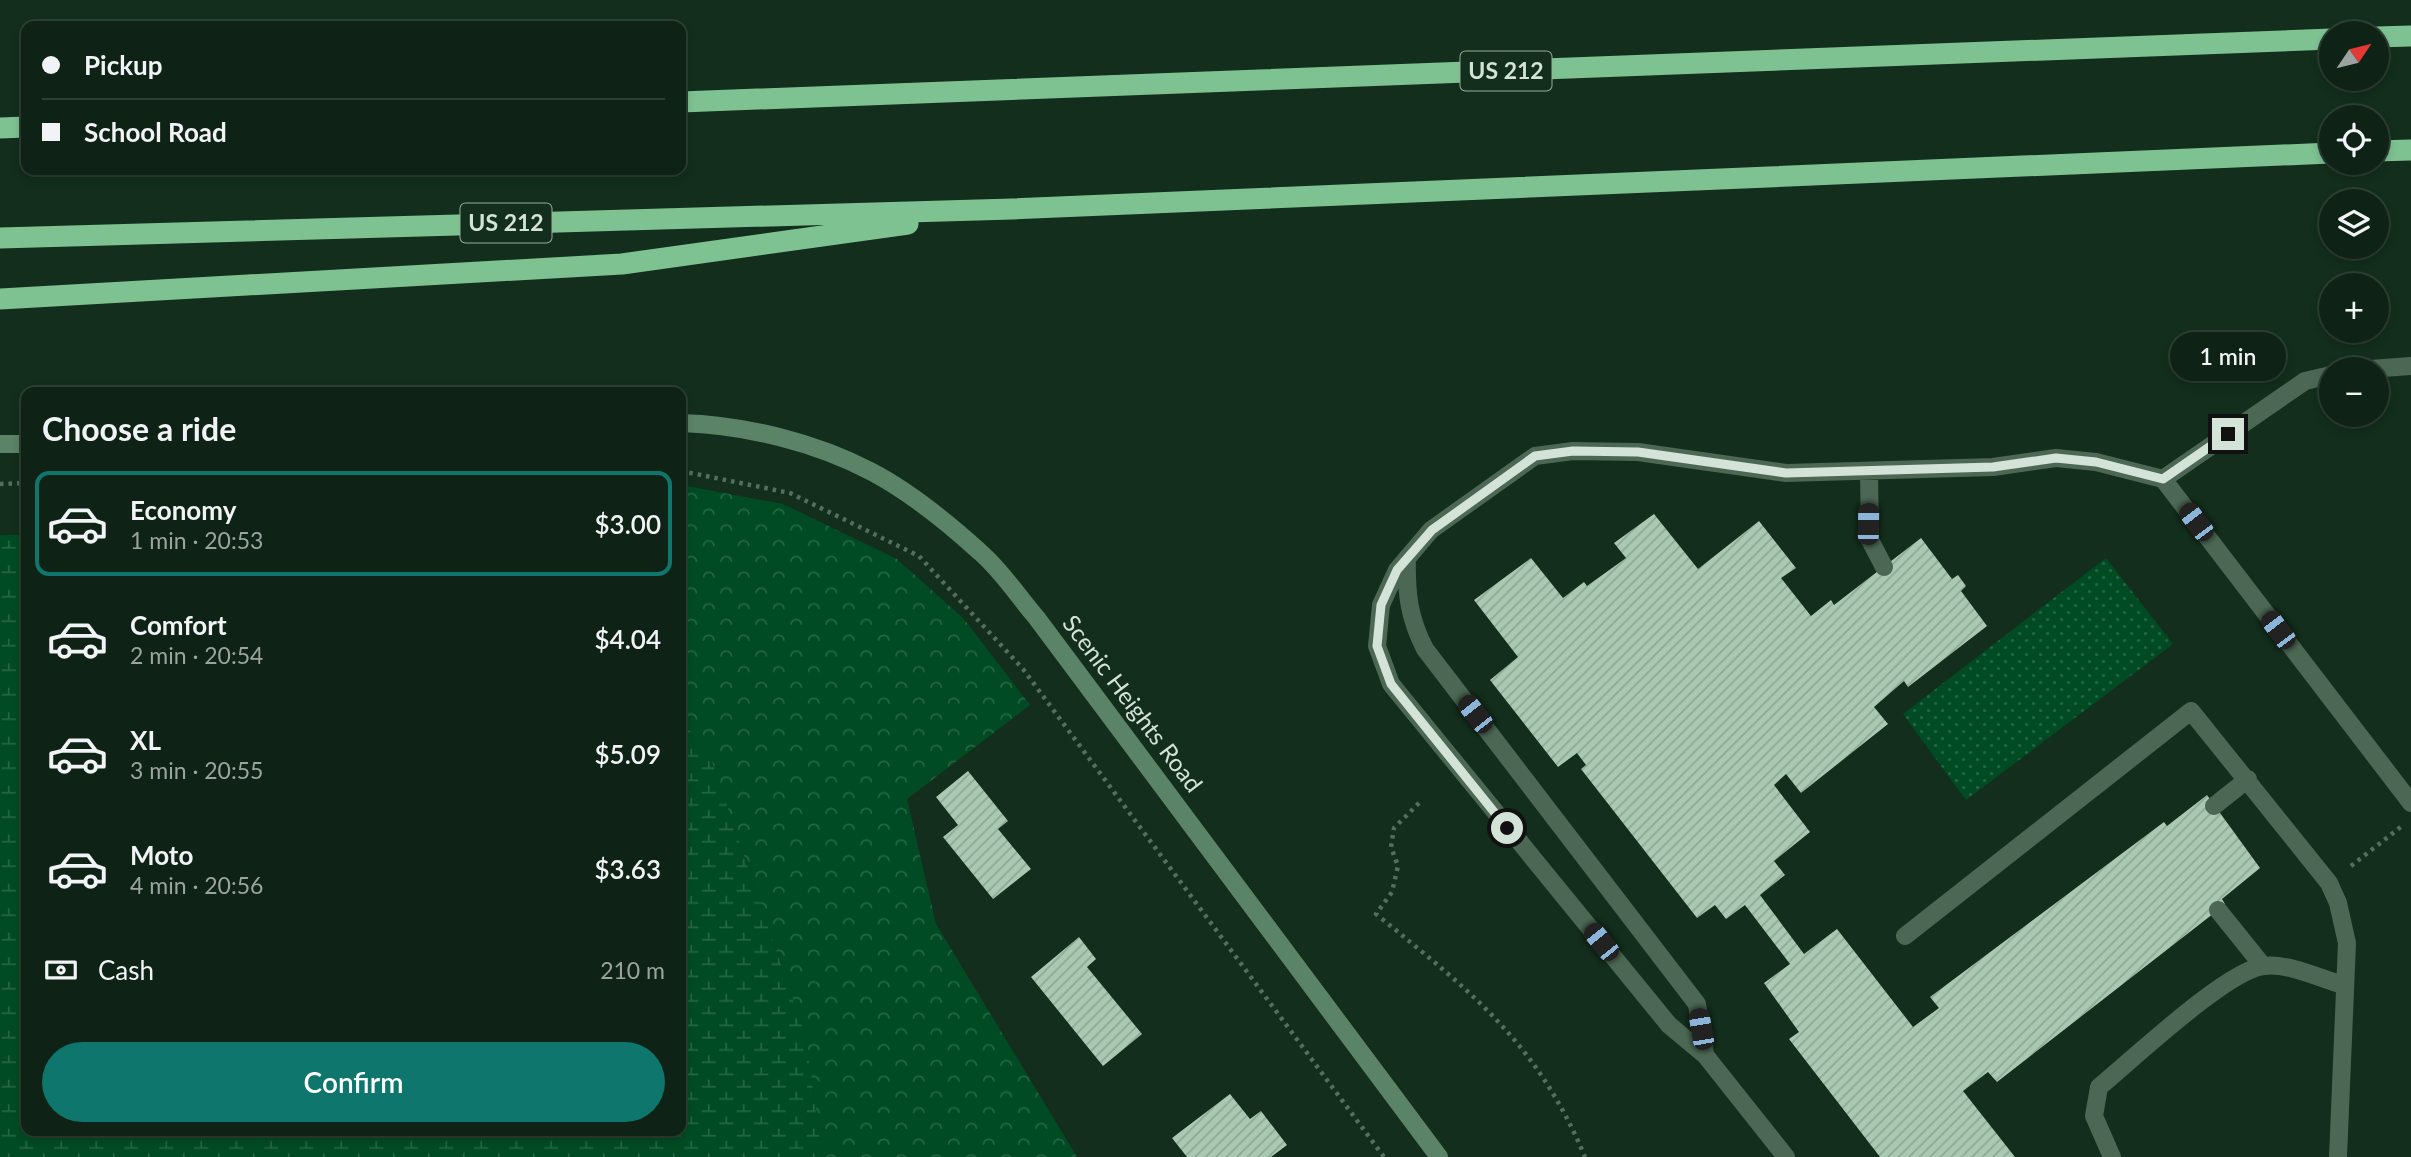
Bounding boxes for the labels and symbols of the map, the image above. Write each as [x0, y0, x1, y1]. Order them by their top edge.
north arrow [2319, 21, 2389, 91]
road number: US 212 [1460, 52, 1552, 90]
road number: US 212 [461, 204, 552, 243]
callout: 1 min [2170, 332, 2286, 382]
route end [2212, 418, 2244, 450]
car [2175, 499, 2218, 545]
car [1858, 503, 1879, 545]
car [2257, 607, 2300, 653]
street label: Scenic Heights Road [1057, 609, 1209, 797]
car [1454, 691, 1497, 737]
route start [1491, 812, 1523, 844]
car [1580, 919, 1623, 965]
car [1688, 1006, 1715, 1052]

